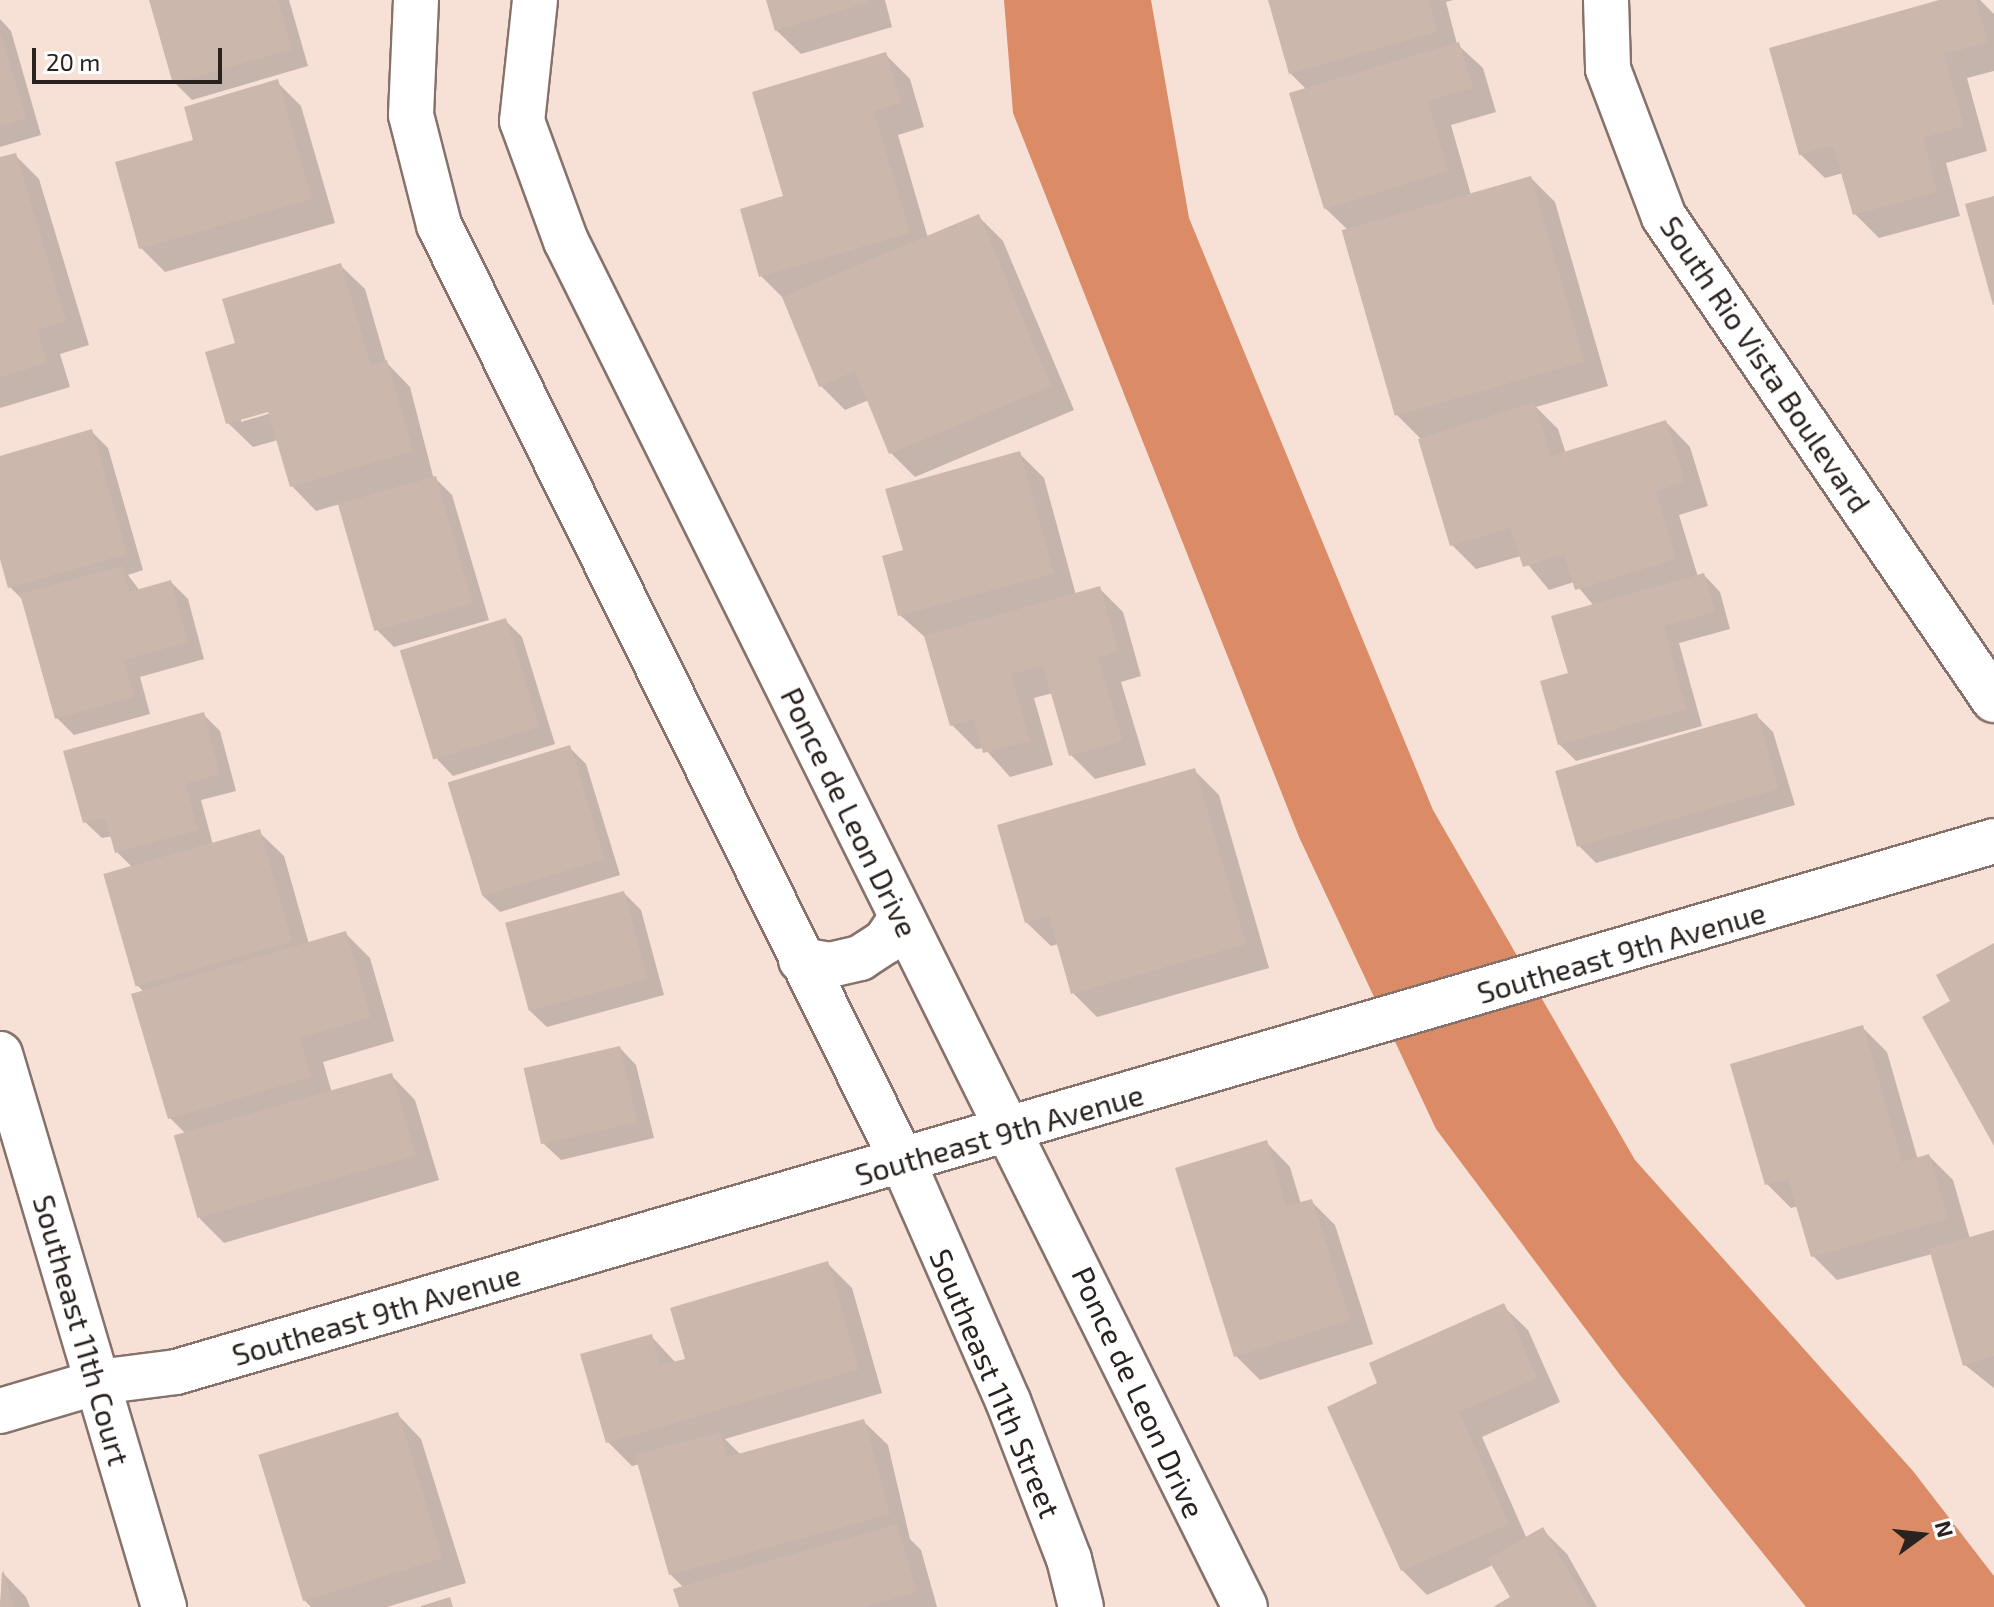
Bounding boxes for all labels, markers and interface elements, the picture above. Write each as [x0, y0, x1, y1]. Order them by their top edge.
scale bar [36, 32, 226, 82]
text: 20 m [46, 47, 100, 76]
street label: South Rio Vista Boulevard [1653, 209, 1879, 519]
street label: Ponce de Leon Drive [774, 681, 926, 943]
street label: Southeast 9th Avenue [1472, 893, 1770, 1011]
street label: Southeast 9th Avenue [850, 1075, 1148, 1193]
street label: Southeast 11th Court [26, 1191, 138, 1469]
street label: Southeast 11th Street [923, 1243, 1069, 1523]
street label: Southeast 9th Avenue [227, 1255, 525, 1373]
street label: Ponce de Leon Drive [1065, 1261, 1213, 1523]
north arrow [1882, 1495, 1962, 1575]
text: N [1931, 1518, 1960, 1540]

